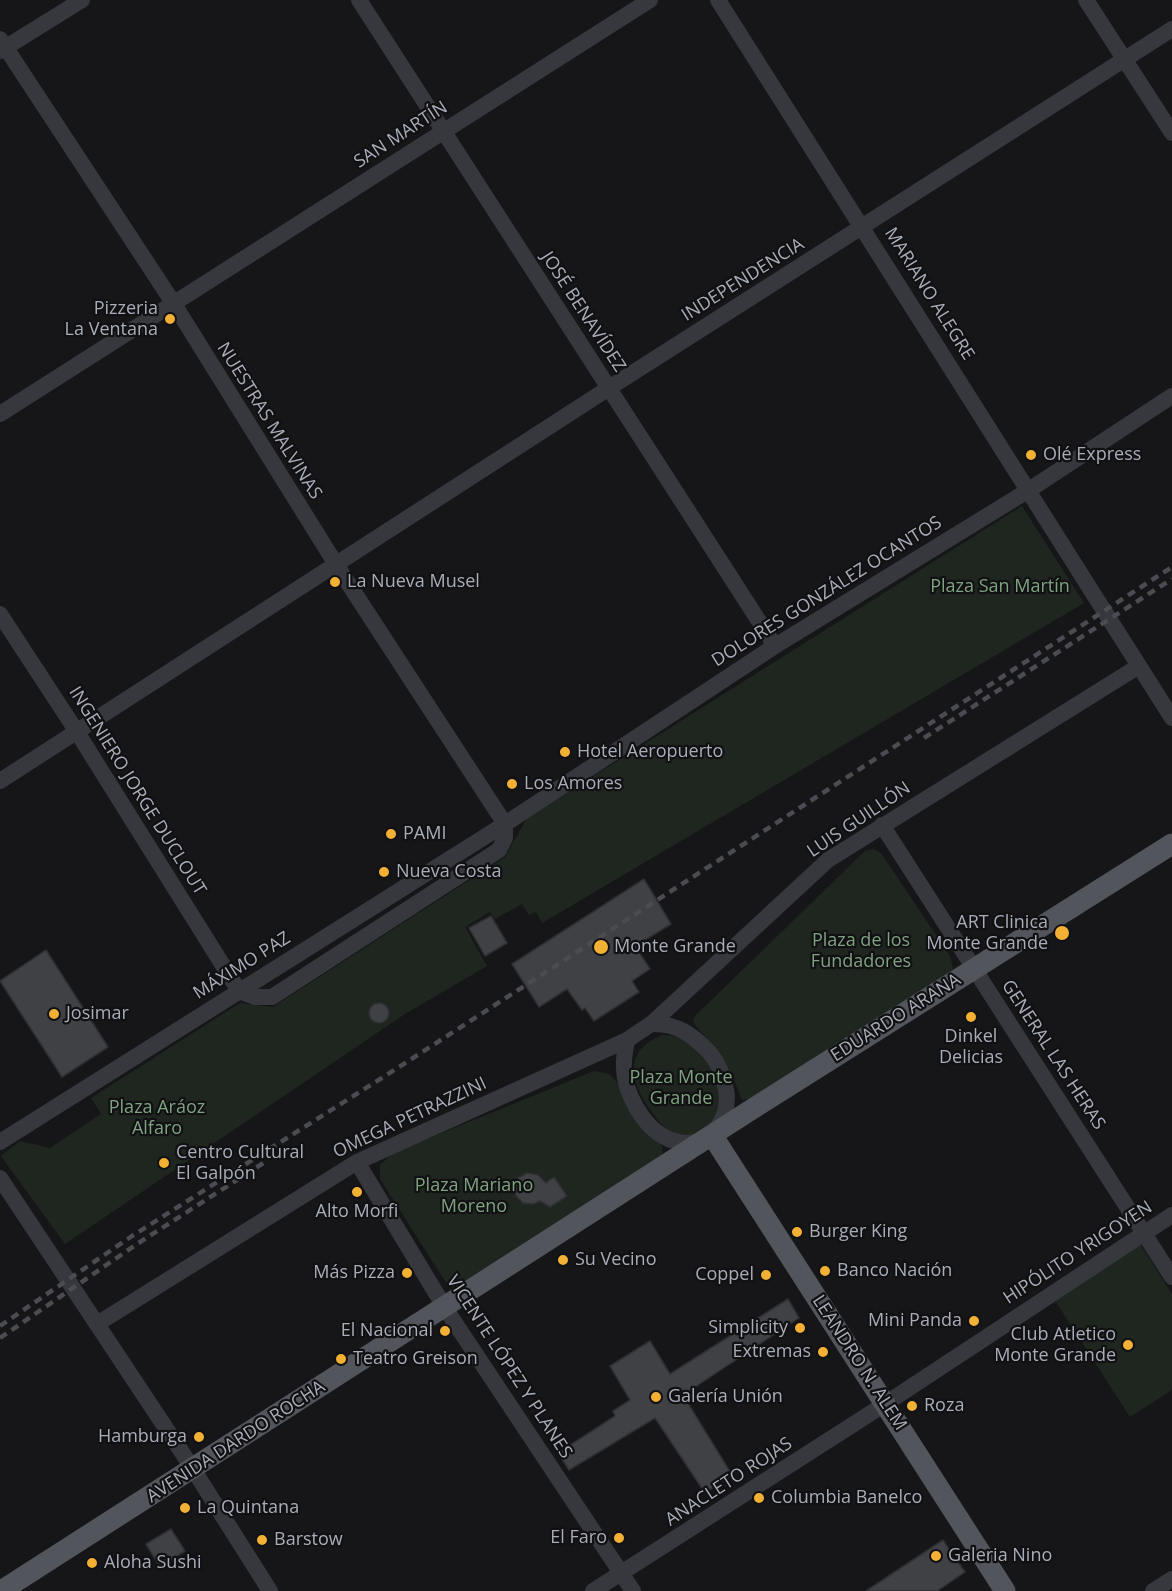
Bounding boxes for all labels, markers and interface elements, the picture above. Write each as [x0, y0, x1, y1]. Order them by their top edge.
street label: SAN MARTÍN [350, 97, 452, 173]
street label: MARIANO ALEGRE [879, 224, 979, 364]
street label: INDEPENDENCIA [678, 234, 808, 326]
street label: JOSÉ BENAVÍDEZ [536, 248, 630, 376]
place label: Pizzeria La Ventana [65, 298, 158, 340]
marker: Pizzeria La Ventana [163, 312, 177, 326]
street label: NUESTRAS MALVINAS [212, 339, 326, 503]
place label: Olé Express [1043, 444, 1141, 466]
marker: Olé Express [1024, 448, 1038, 462]
street label: DOLORES GONZÁLEZ OCANTOS [708, 512, 946, 672]
place label: La Nueva Musel [347, 571, 480, 593]
marker: La Nueva Musel [328, 575, 342, 589]
park label: Plaza San Martín [930, 576, 1070, 598]
street label: INGENIERO JORGE DUCLOUT [64, 683, 210, 899]
place label: Hotel Aeropuerto [577, 741, 723, 763]
marker: Hotel Aeropuerto [558, 745, 572, 759]
place label: Los Amores [524, 773, 622, 795]
marker: Los Amores [505, 777, 519, 791]
street label: LUIS GUILLÓN [803, 778, 915, 862]
place label: PAMI [403, 823, 446, 845]
marker: PAMI [384, 827, 398, 841]
place label: Nueva Costa [396, 861, 502, 883]
marker: Nueva Costa [377, 865, 391, 879]
place label: ART Clinica Monte Grande [926, 912, 1048, 954]
marker: ART Clinica Monte Grande [1053, 924, 1071, 942]
street label: MÁXIMO PAZ [189, 928, 295, 1004]
park label: Plaza de los Fundadores [811, 930, 911, 972]
place label: Monte Grande [614, 936, 736, 958]
marker: Monte Grande [592, 938, 610, 956]
street label: EDUARDO ARANA [827, 969, 965, 1067]
street label: GENERAL LAS HERAS [997, 976, 1109, 1134]
place label: Josimar [66, 1003, 129, 1025]
marker: Josimar [47, 1007, 61, 1021]
marker: Dinkel Delicias [964, 1010, 978, 1024]
place label: Dinkel Delicias [939, 1026, 1003, 1068]
park label: Plaza Monte Grande [629, 1067, 733, 1110]
street label: OMEGA PETRAZZINI [330, 1073, 490, 1163]
park label: Plaza Aráoz Alfaro [109, 1097, 205, 1140]
place label: Centro Cultural El Galpón [176, 1142, 304, 1184]
marker: Centro Cultural El Galpón [157, 1156, 171, 1170]
park label: Plaza Mariano Moreno [415, 1175, 533, 1218]
marker: Alto Morfi [350, 1185, 364, 1199]
street label: HIPÓLITO YRIGOYEN [1000, 1197, 1156, 1309]
place label: Alto Morfi [316, 1201, 398, 1223]
place label: Burger King [809, 1221, 907, 1243]
marker: Burger King [790, 1225, 804, 1239]
place label: Su Vecino [575, 1249, 656, 1271]
marker: Su Vecino [556, 1253, 570, 1267]
place label: Banco Nación [837, 1260, 952, 1282]
place label: Más Pizza [313, 1262, 395, 1284]
place label: Coppel [695, 1264, 754, 1286]
marker: Banco Nación [818, 1264, 832, 1278]
marker: Más Pizza [400, 1266, 414, 1280]
marker: Coppel [759, 1268, 773, 1282]
street label: VICENTE LÓPEZ Y PLANES [442, 1271, 576, 1463]
street label: LEANDRO N. ALEM [807, 1291, 911, 1435]
place label: Mini Panda [868, 1310, 962, 1332]
marker: Mini Panda [967, 1314, 981, 1328]
place label: Simplicity [708, 1317, 788, 1339]
place label: El Nacional [341, 1320, 433, 1342]
marker: Simplicity [793, 1321, 807, 1335]
marker: El Nacional [438, 1324, 452, 1338]
place label: Club Atletico Monte Grande [994, 1324, 1116, 1366]
marker: Club Atletico Monte Grande [1121, 1338, 1135, 1352]
place label: Extremas [732, 1341, 811, 1363]
marker: Extremas [816, 1345, 830, 1359]
place label: Teatro Greison [353, 1348, 478, 1370]
marker: Teatro Greison [334, 1352, 348, 1366]
street label: AVENIDA DARDO ROCHA [143, 1376, 329, 1508]
place label: Galería Unión [668, 1386, 783, 1408]
marker: Galería Unión [649, 1390, 663, 1404]
place label: Roza [924, 1395, 964, 1417]
marker: Roza [905, 1399, 919, 1413]
place label: Hamburga [98, 1426, 187, 1448]
marker: Hamburga [192, 1430, 206, 1444]
street label: ANACLETO ROJAS [662, 1433, 796, 1531]
place label: Columbia Banelco [771, 1487, 922, 1509]
marker: Columbia Banelco [752, 1491, 766, 1505]
place label: La Quintana [197, 1497, 299, 1519]
marker: La Quintana [178, 1501, 192, 1515]
place label: El Faro [550, 1527, 607, 1549]
place label: Barstow [274, 1529, 343, 1551]
marker: El Faro [612, 1531, 626, 1545]
marker: Barstow [255, 1533, 269, 1547]
place label: Galeria Nino [948, 1545, 1052, 1567]
marker: Galeria Nino [929, 1549, 943, 1563]
place label: Aloha Sushi [104, 1552, 202, 1574]
marker: Aloha Sushi [85, 1556, 99, 1570]

